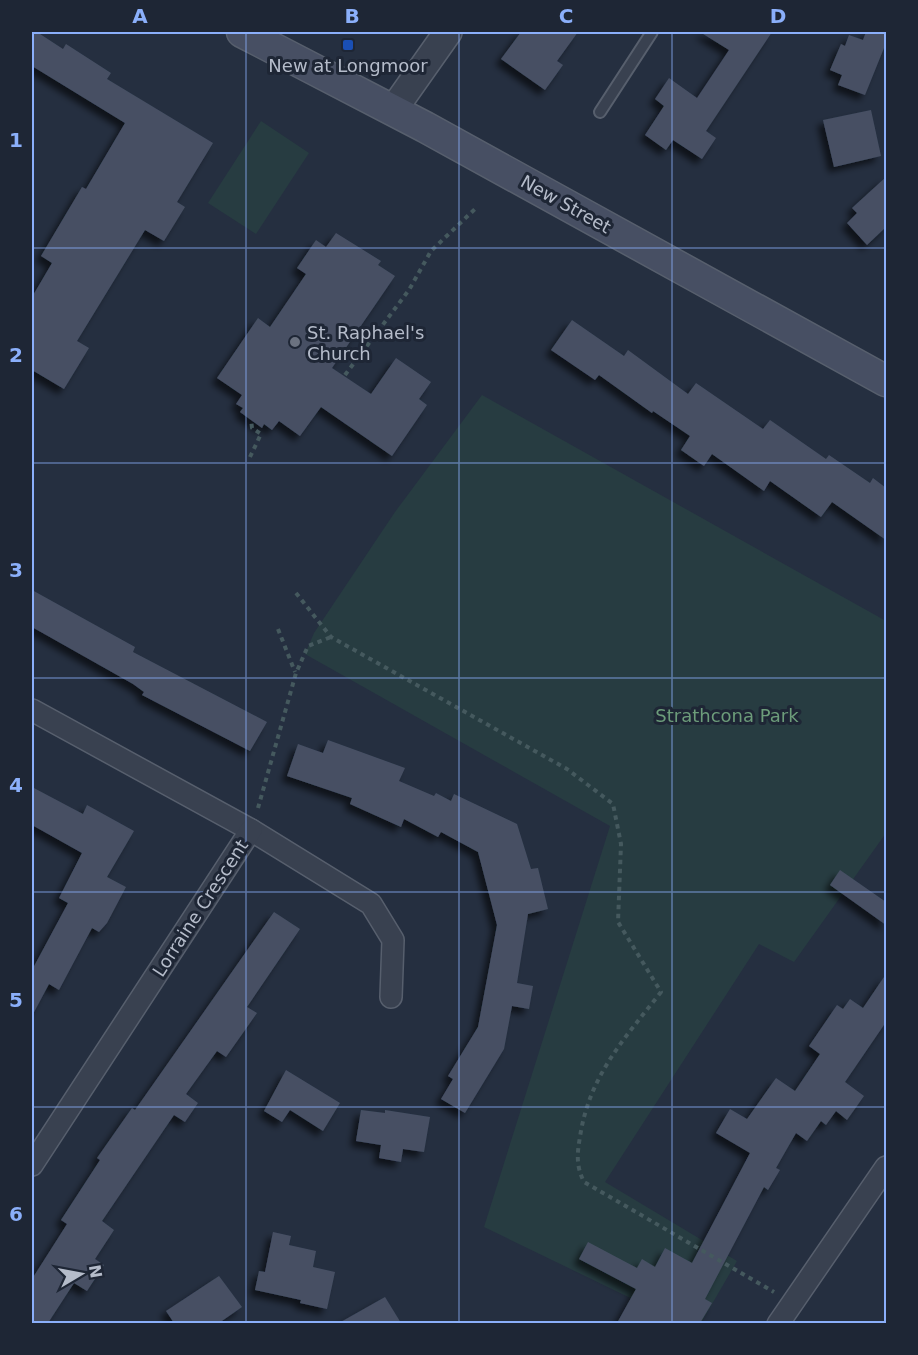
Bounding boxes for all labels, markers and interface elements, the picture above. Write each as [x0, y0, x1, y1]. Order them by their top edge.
text: A [132, 4, 148, 28]
text: B [344, 4, 360, 28]
text: C [559, 4, 573, 28]
text: D [770, 4, 786, 28]
marker: New at Longmoor [341, 38, 355, 52]
place label: New at Longmoor [268, 55, 428, 76]
text: 1 [9, 128, 23, 152]
street label: New Street [517, 171, 615, 237]
place label: St. Raphael's Church [307, 322, 424, 364]
marker: St. Raphael's Church [288, 335, 302, 349]
text: 2 [9, 343, 23, 367]
text: 3 [9, 558, 23, 582]
park label: Strathcona Park [655, 705, 799, 726]
text: 4 [9, 773, 23, 797]
street label: Lorraine Crescent [148, 836, 252, 980]
text: 5 [9, 988, 23, 1012]
text: 6 [9, 1202, 23, 1226]
north arrow [51, 1244, 111, 1304]
text: N [85, 1263, 106, 1280]

